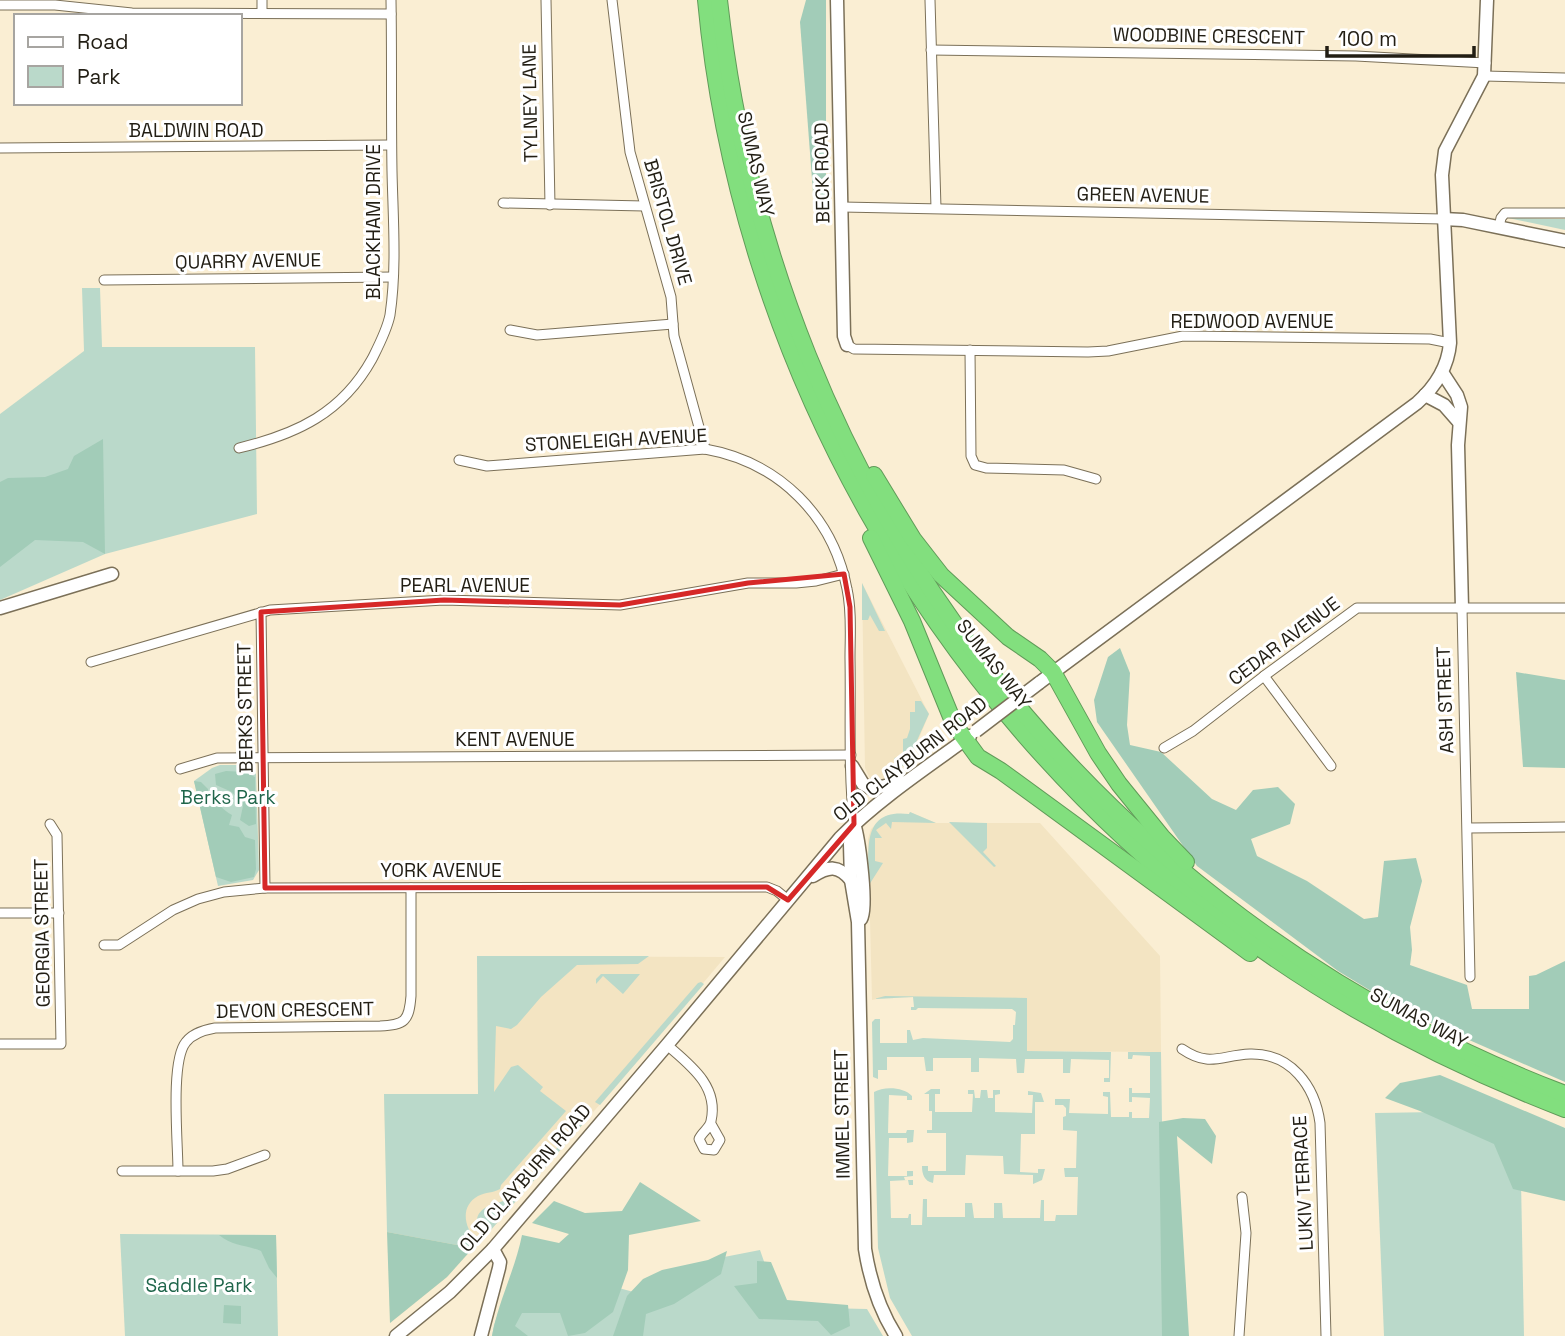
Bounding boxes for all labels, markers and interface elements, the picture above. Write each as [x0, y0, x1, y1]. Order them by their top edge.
legend [14, 14, 242, 105]
scale bar [1327, 14, 1474, 58]
street label: WOODBINE CRESCENT [1113, 22, 1305, 50]
text: 100 m [1338, 25, 1397, 52]
text: Road [77, 28, 129, 55]
street label: TYLNEY LANE [516, 44, 544, 162]
text: Park [77, 63, 121, 90]
street label: SUMAS WAY [732, 109, 780, 219]
street label: BALDWIN ROAD [128, 118, 264, 143]
street label: BECK ROAD [809, 122, 835, 224]
street label: BLACKHAM DRIVE [361, 144, 386, 300]
street label: BRISTOL DRIVE [638, 156, 698, 288]
street label: GREEN AVENUE [1077, 181, 1209, 209]
street label: QUARRY AVENUE [175, 247, 321, 275]
street label: REDWOOD AVENUE [1170, 309, 1334, 334]
street label: STONELEIGH AVENUE [524, 423, 708, 457]
street label: PEARL AVENUE [400, 573, 530, 598]
street label: CEDAR AVENUE [1223, 591, 1345, 691]
street label: SUMAS WAY [951, 614, 1037, 714]
street label: BERKS STREET [231, 643, 259, 773]
street label: ASH STREET [1431, 646, 1459, 754]
street label: OLD CLAYBURN ROAD [828, 691, 992, 827]
street label: KENT AVENUE [455, 727, 575, 752]
park label: Berks Park [180, 785, 276, 810]
street label: YORK AVENUE [380, 858, 502, 883]
street label: GEORGIA STREET [28, 859, 56, 1007]
street label: SUMAS WAY [1366, 982, 1473, 1054]
street label: DEVON CRESCENT [216, 996, 374, 1024]
street label: IMMEL STREET [828, 1049, 856, 1179]
street label: OLD CLAYBURN ROAD [454, 1098, 596, 1258]
street label: LUKIV TERRACE [1287, 1115, 1319, 1251]
park label: Saddle Park [145, 1273, 253, 1298]

